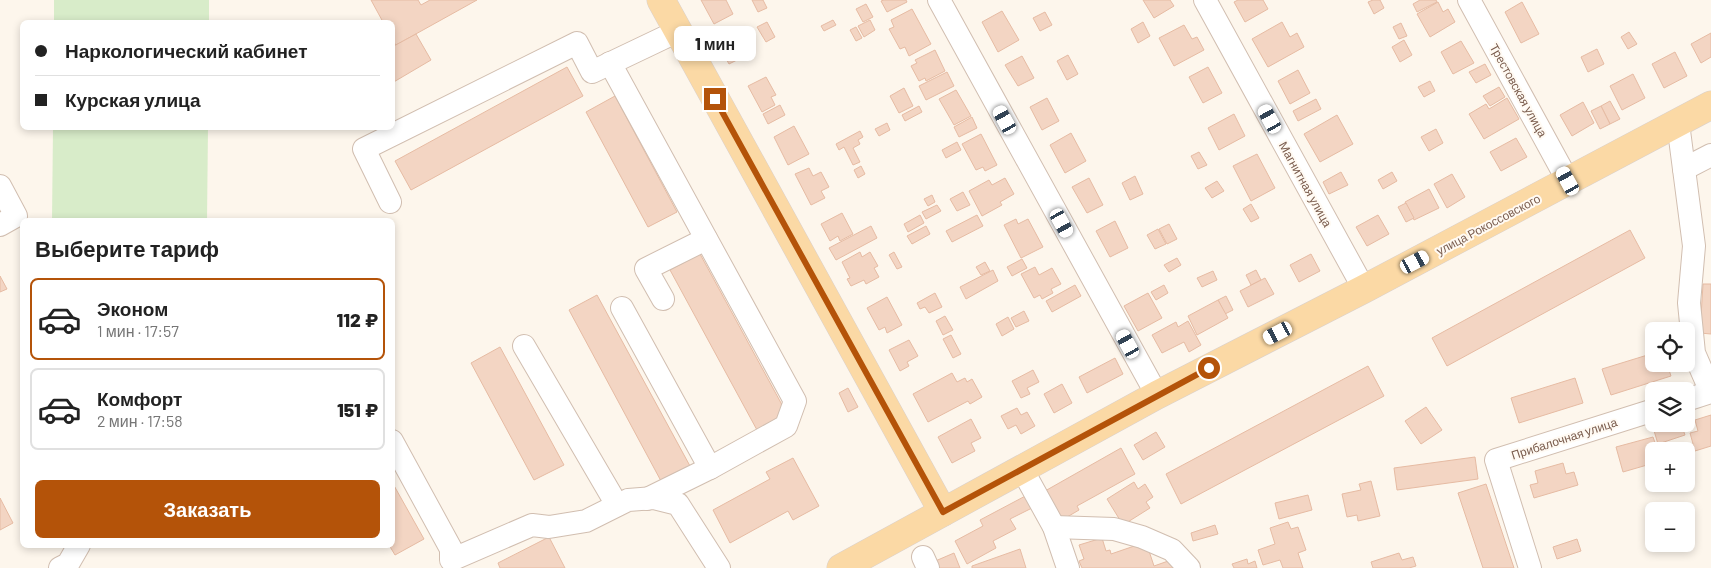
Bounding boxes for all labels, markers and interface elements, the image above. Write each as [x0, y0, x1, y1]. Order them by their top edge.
callout: 1 мин [674, 27, 756, 62]
text: 1 мин [695, 34, 735, 53]
text: Наркологический кабинет [65, 39, 307, 62]
street label: Трестовская улица [1487, 41, 1551, 140]
text: Курская улица [65, 88, 201, 111]
route end [704, 88, 726, 110]
car [1256, 102, 1283, 136]
car [991, 103, 1018, 137]
street label: Магнитная улица [1276, 139, 1335, 230]
car [1554, 164, 1581, 198]
street label: улица Рокоссовского [1434, 191, 1543, 258]
car [1048, 206, 1075, 240]
text: Выберите тариф [35, 235, 219, 261]
car [1398, 248, 1431, 276]
icon: car [37, 297, 82, 342]
text: Эконом [97, 297, 168, 320]
text: 112 ₽ [336, 308, 378, 331]
car [1261, 320, 1294, 346]
text: 1 мин · 17:57 [97, 321, 179, 340]
map controls [1645, 322, 1695, 552]
button: locate [1645, 322, 1695, 372]
car [1114, 327, 1141, 361]
route start [1198, 357, 1220, 379]
button: layers [1645, 382, 1695, 432]
icon: car [37, 387, 82, 432]
text: Комфорт [97, 387, 182, 410]
text: 151 ₽ [337, 398, 378, 421]
text: 2 мин · 17:58 [97, 411, 182, 430]
street label: Прибалочная улица [1509, 414, 1619, 463]
button: + [1645, 442, 1695, 492]
button: Заказать [35, 480, 380, 538]
button: − [1645, 502, 1695, 552]

